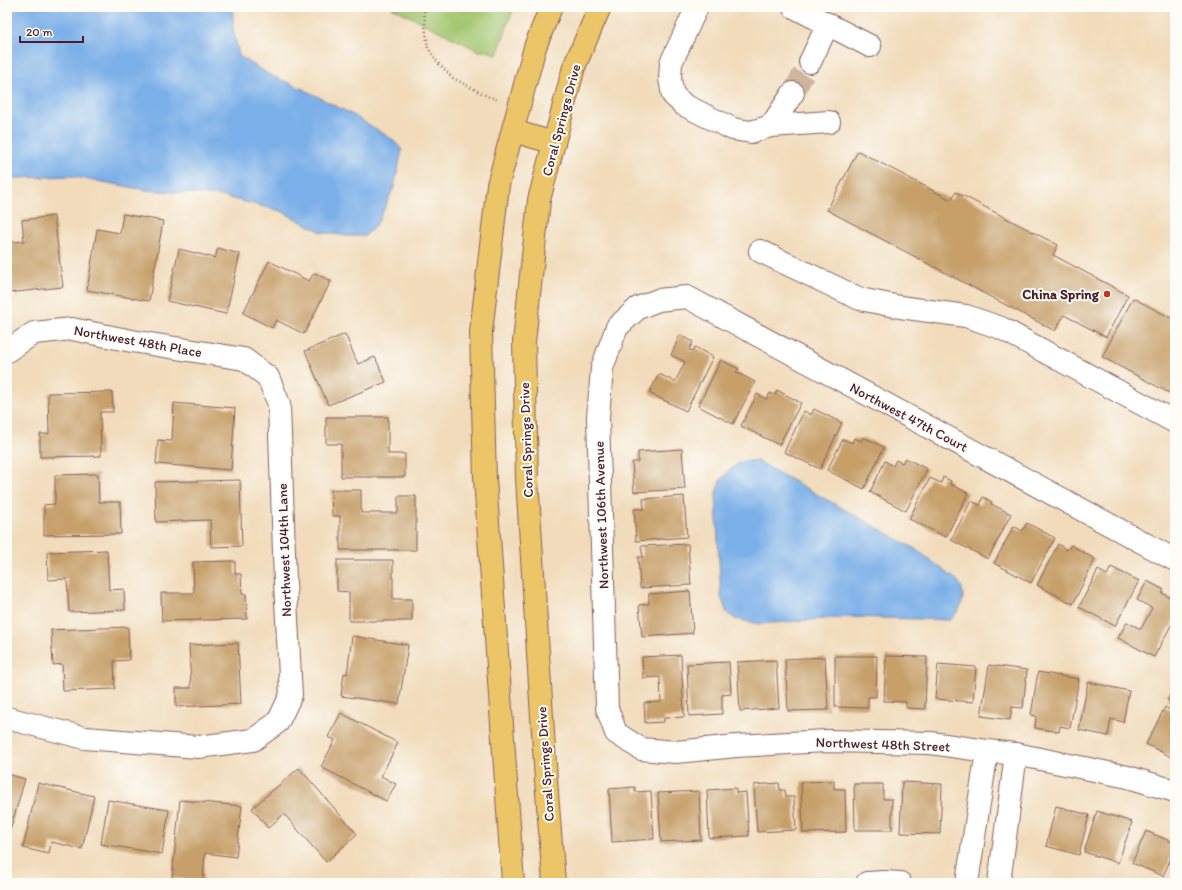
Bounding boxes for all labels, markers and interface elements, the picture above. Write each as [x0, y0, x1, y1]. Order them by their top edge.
scale bar [20, 18, 83, 44]
text: 20 m [26, 25, 53, 39]
street label: Coral Springs Drive [538, 62, 585, 178]
place label: China Spring [1022, 286, 1100, 303]
marker: China Spring [1102, 289, 1112, 299]
street label: Northwest 48th Place [73, 322, 204, 361]
street label: Northwest 47th Court [847, 379, 971, 456]
street label: Coral Springs Drive [516, 382, 537, 498]
street label: Northwest 106th Avenue [590, 440, 613, 589]
street label: Northwest 104th Lane [274, 483, 295, 617]
street label: Coral Springs Drive [533, 705, 558, 822]
street label: Northwest 48th Street [815, 734, 951, 755]

